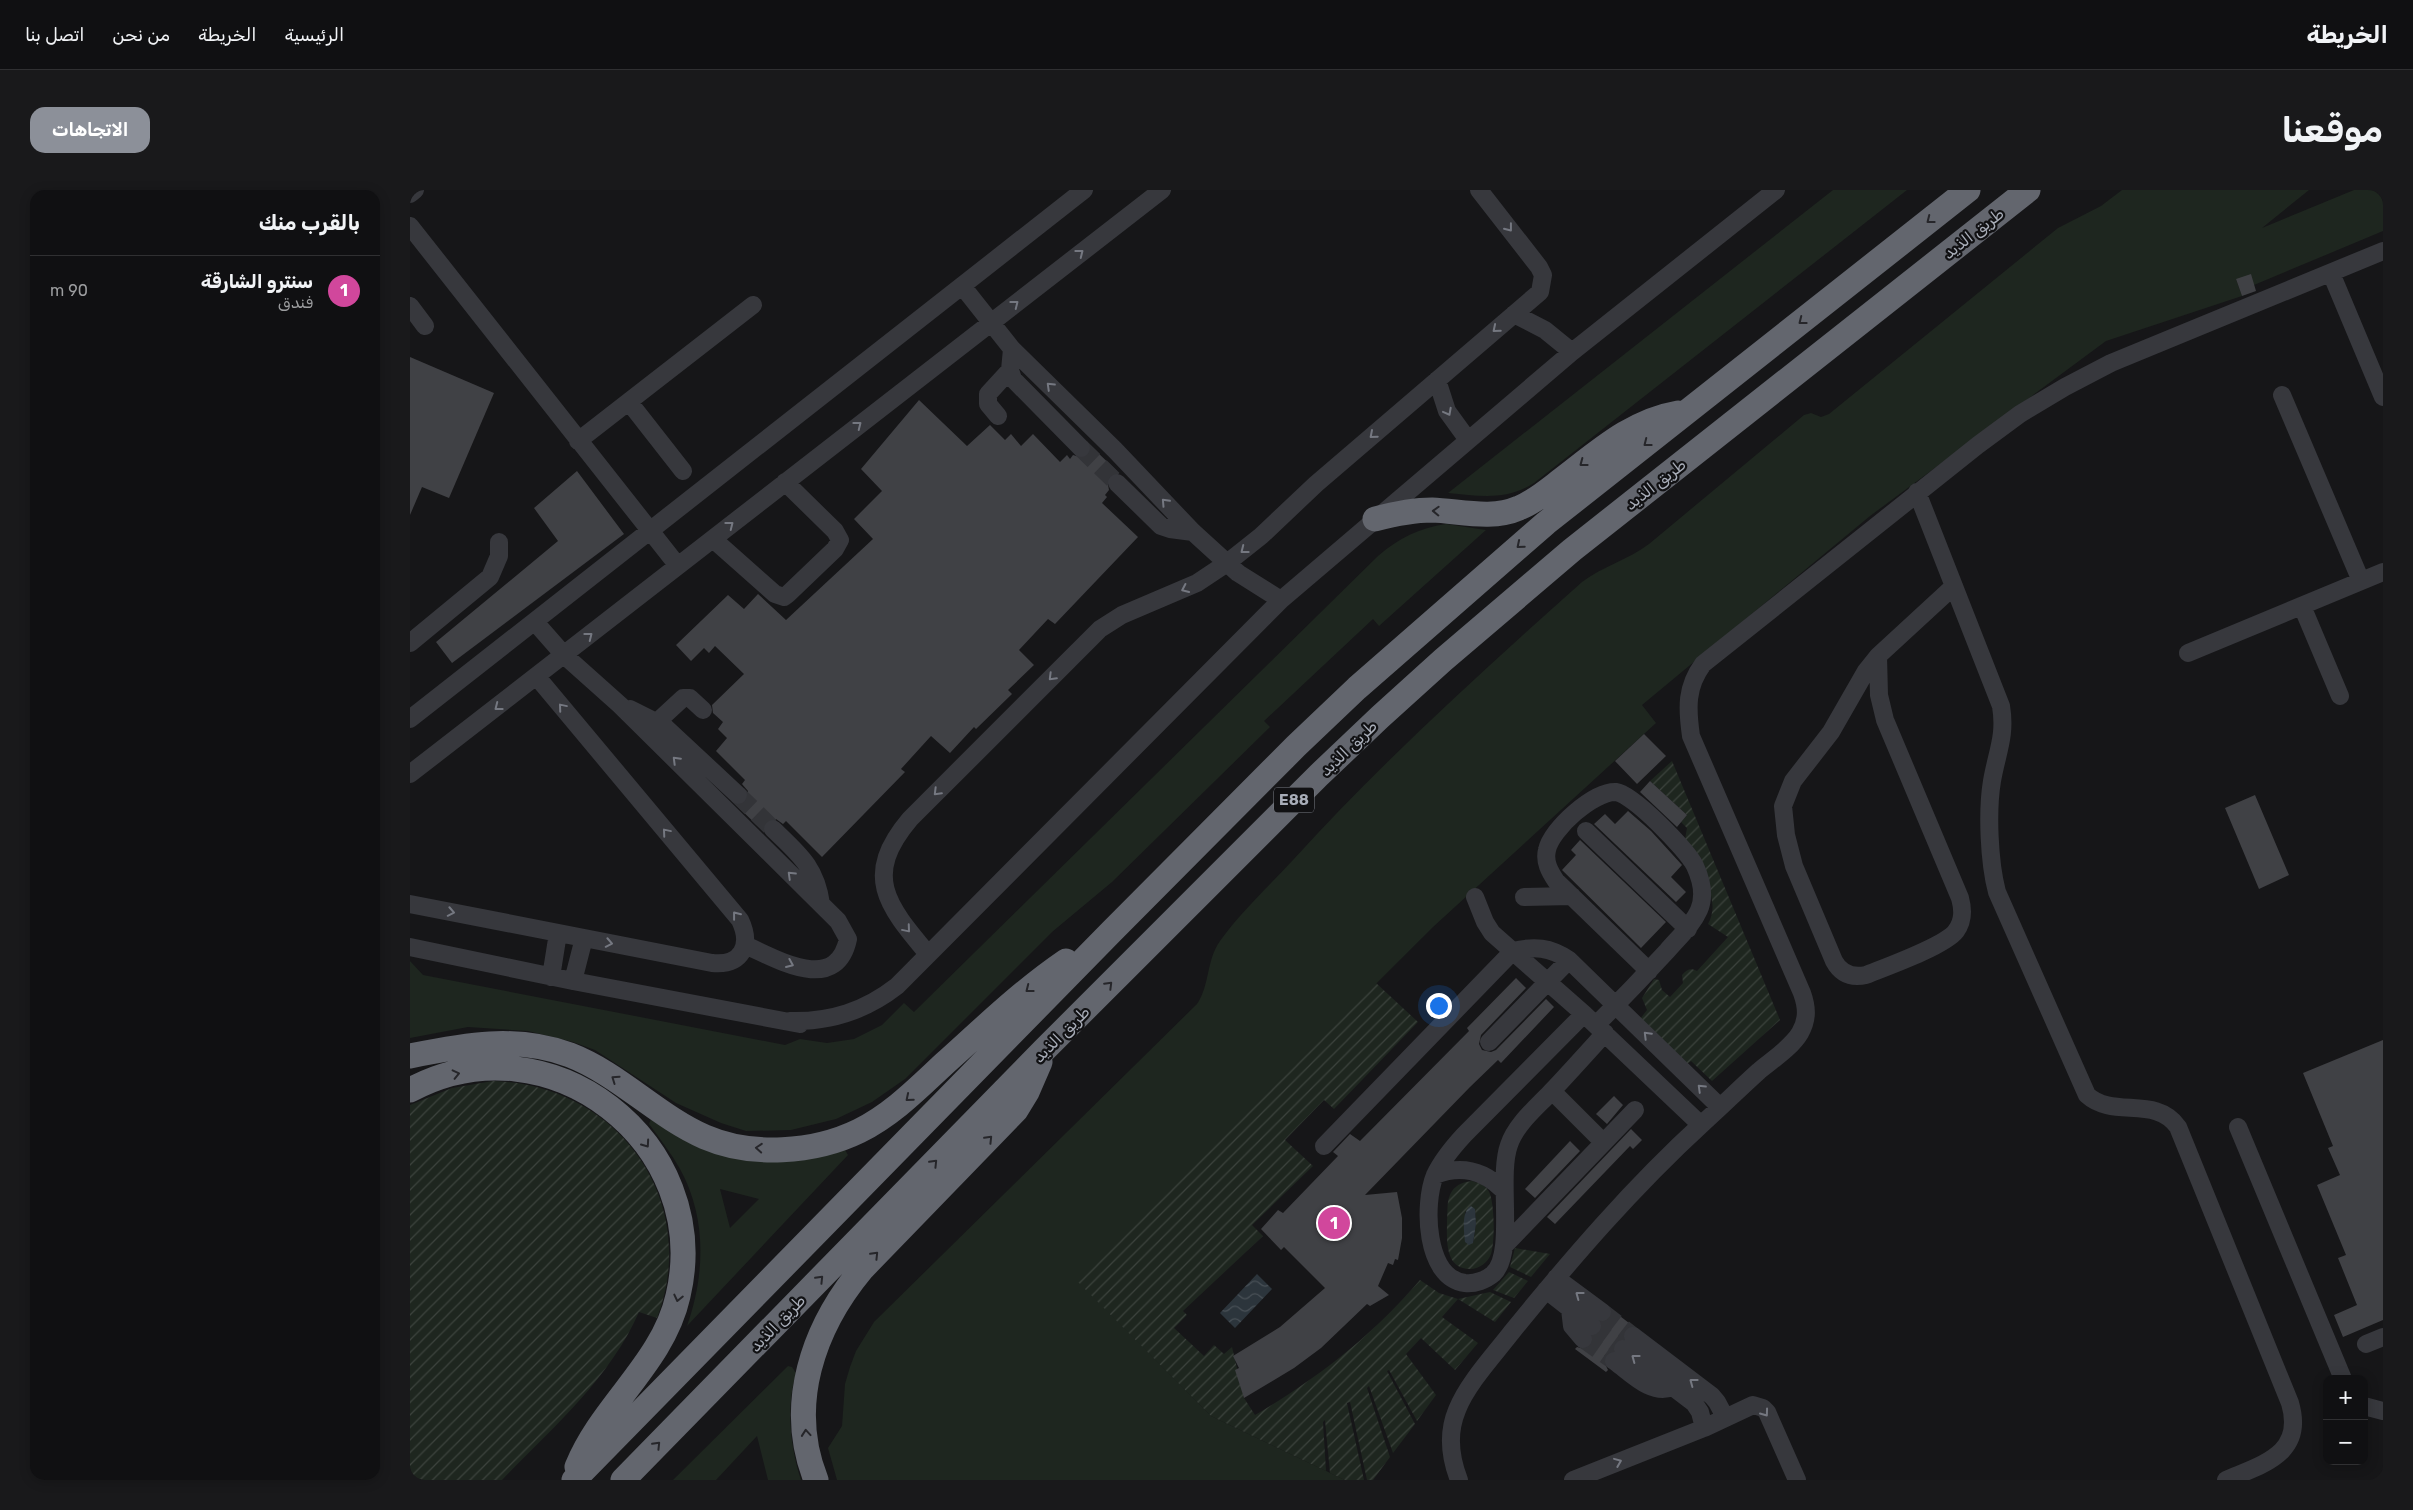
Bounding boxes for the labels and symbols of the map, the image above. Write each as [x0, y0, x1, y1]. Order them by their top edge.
street label: طريق الذيد [1939, 204, 2008, 264]
one-way arrow [1927, 215, 1936, 223]
one-way arrow [1504, 223, 1513, 232]
one-way arrow [1074, 251, 1083, 259]
one-way arrow [1009, 302, 1018, 310]
one-way arrow [1799, 315, 1808, 324]
one-way arrow [1493, 324, 1502, 333]
one-way arrow [1047, 383, 1056, 392]
one-way arrow [1442, 407, 1452, 416]
one-way arrow [853, 422, 862, 431]
one-way arrow [1369, 429, 1378, 438]
one-way arrow [1644, 438, 1653, 447]
street label: طريق الذيد [1621, 455, 1690, 515]
one-way arrow [1580, 458, 1589, 466]
one-way arrow [1162, 498, 1171, 507]
one-way arrow [1432, 505, 1440, 516]
one-way arrow [724, 522, 734, 531]
one-way arrow [1517, 539, 1526, 548]
one-way arrow [1241, 544, 1250, 552]
one-way arrow [1182, 583, 1191, 593]
one-way arrow [583, 633, 592, 642]
one-way arrow [1049, 671, 1058, 680]
one-way arrow [495, 702, 504, 710]
one-way arrow [558, 704, 567, 713]
street label: طريق الذيد [1316, 717, 1382, 781]
one-way arrow [672, 757, 681, 766]
one-way arrow [934, 786, 943, 795]
road number: E88 [1274, 788, 1314, 812]
one-way arrow [663, 828, 672, 837]
one-way arrow [788, 872, 797, 881]
one-way arrow [447, 906, 455, 917]
one-way arrow [733, 912, 741, 921]
one-way arrow [902, 924, 911, 933]
one-way arrow [604, 937, 613, 947]
one-way arrow [785, 958, 794, 969]
one-way arrow [1103, 982, 1112, 991]
one-way arrow [1026, 983, 1035, 991]
your location [1426, 993, 1452, 1019]
street label: طريق الذيد [1029, 1002, 1094, 1067]
one-way arrow [1644, 1032, 1653, 1041]
one-way arrow [451, 1069, 460, 1080]
one-way arrow [611, 1076, 621, 1085]
one-way arrow [1698, 1085, 1707, 1094]
one-way arrow [905, 1092, 914, 1101]
one-way arrow [983, 1136, 992, 1145]
one-way arrow [640, 1138, 649, 1148]
one-way arrow [755, 1143, 763, 1154]
one-way arrow [928, 1160, 937, 1169]
pin: 1 [1318, 1204, 1350, 1242]
one-way arrow [870, 1252, 879, 1261]
one-way arrow [814, 1276, 823, 1285]
street label: طريق الذيد [746, 1291, 810, 1357]
one-way arrow [1575, 1292, 1585, 1301]
one-way arrow [673, 1294, 683, 1302]
one-way arrow [1632, 1356, 1641, 1364]
one-way arrow [1689, 1379, 1699, 1388]
one-way arrow [1759, 1407, 1768, 1416]
one-way arrow [801, 1428, 812, 1436]
one-way arrow [651, 1442, 660, 1451]
one-way arrow [1613, 1458, 1622, 1468]

